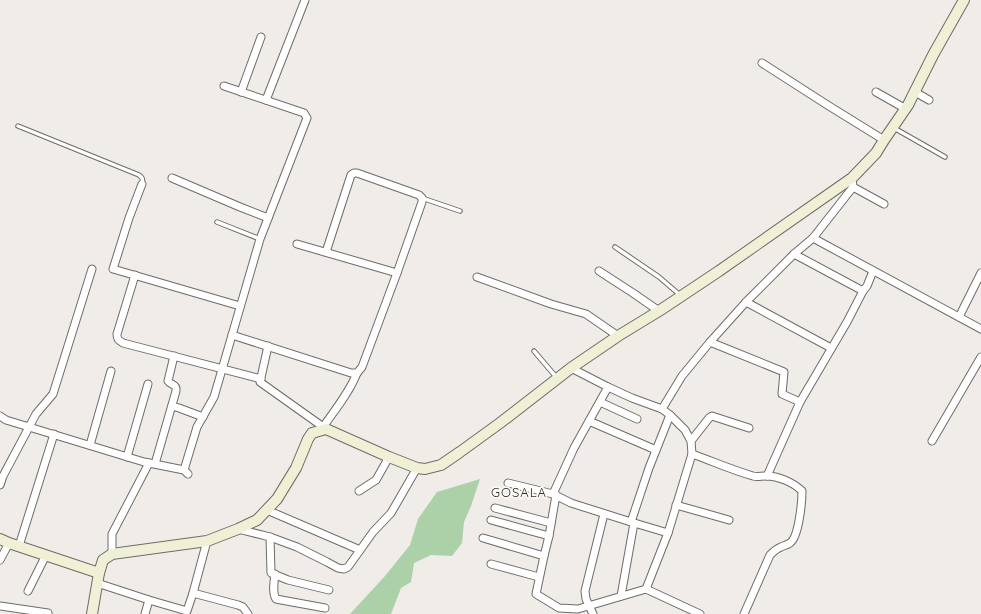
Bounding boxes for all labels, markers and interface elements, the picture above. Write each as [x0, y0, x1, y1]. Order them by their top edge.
district label: GOSALA [491, 484, 547, 500]

